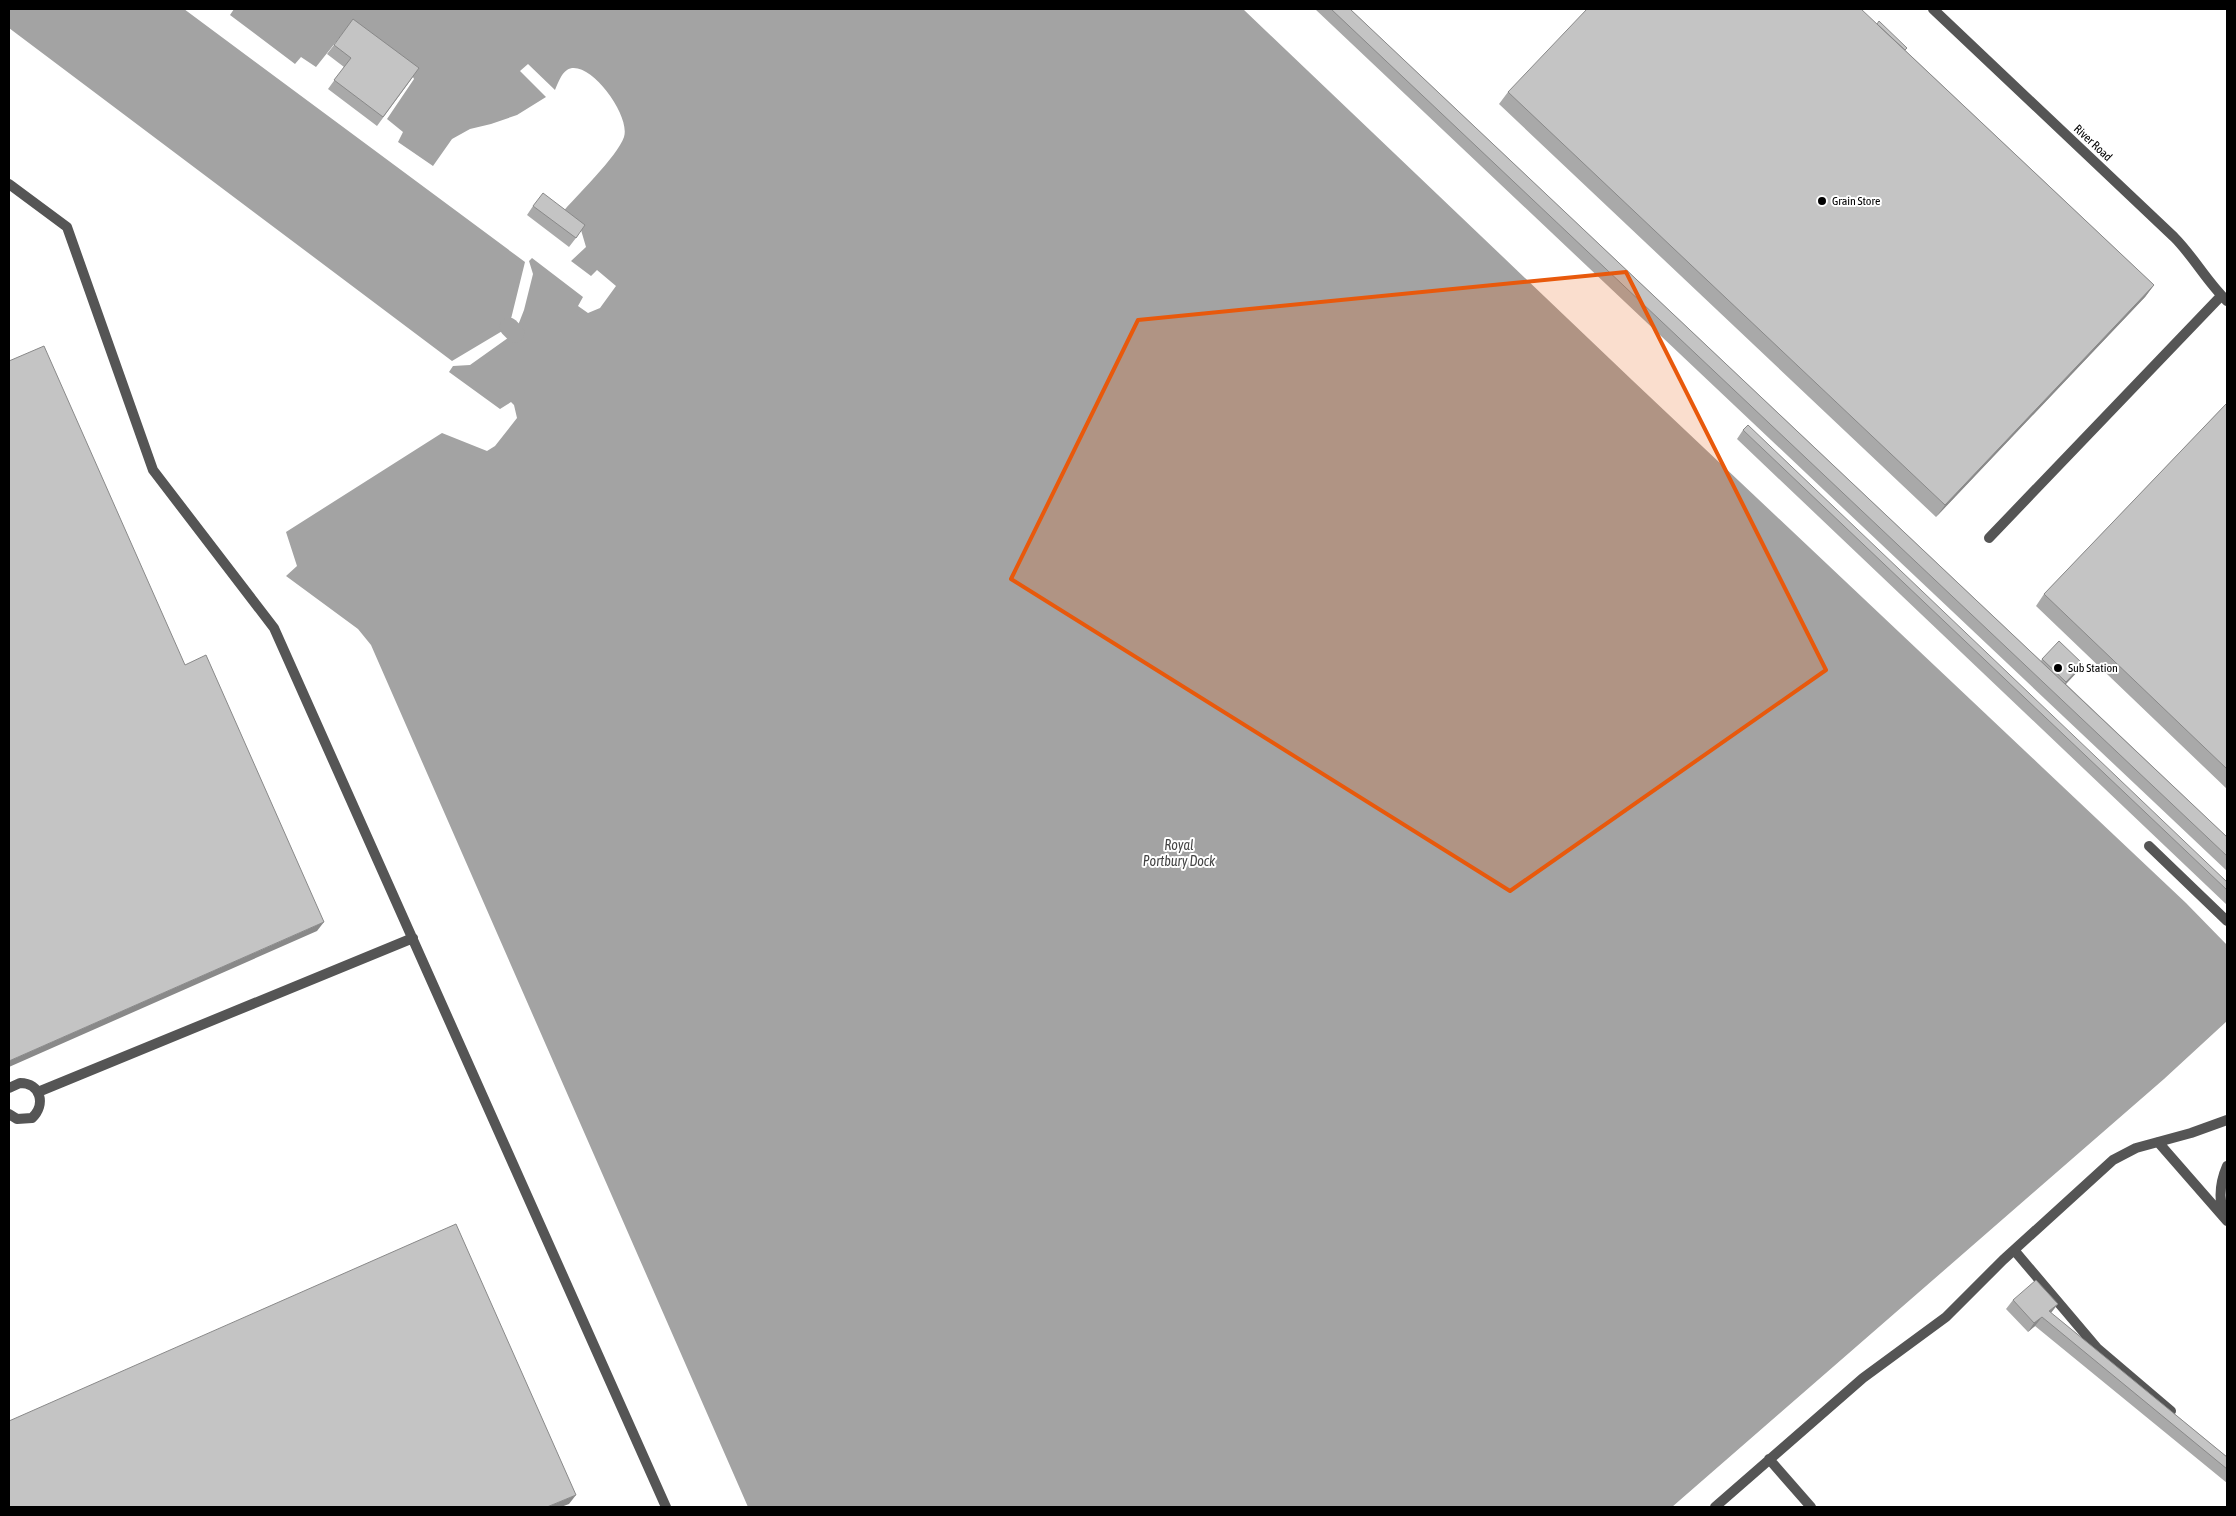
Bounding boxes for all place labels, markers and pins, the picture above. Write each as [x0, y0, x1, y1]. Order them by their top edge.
place label: Grain Store [1832, 194, 1880, 208]
marker: Grain Store [1816, 195, 1828, 207]
place label: Sub Station [2068, 661, 2118, 675]
marker: Sub Station [2052, 662, 2064, 674]

